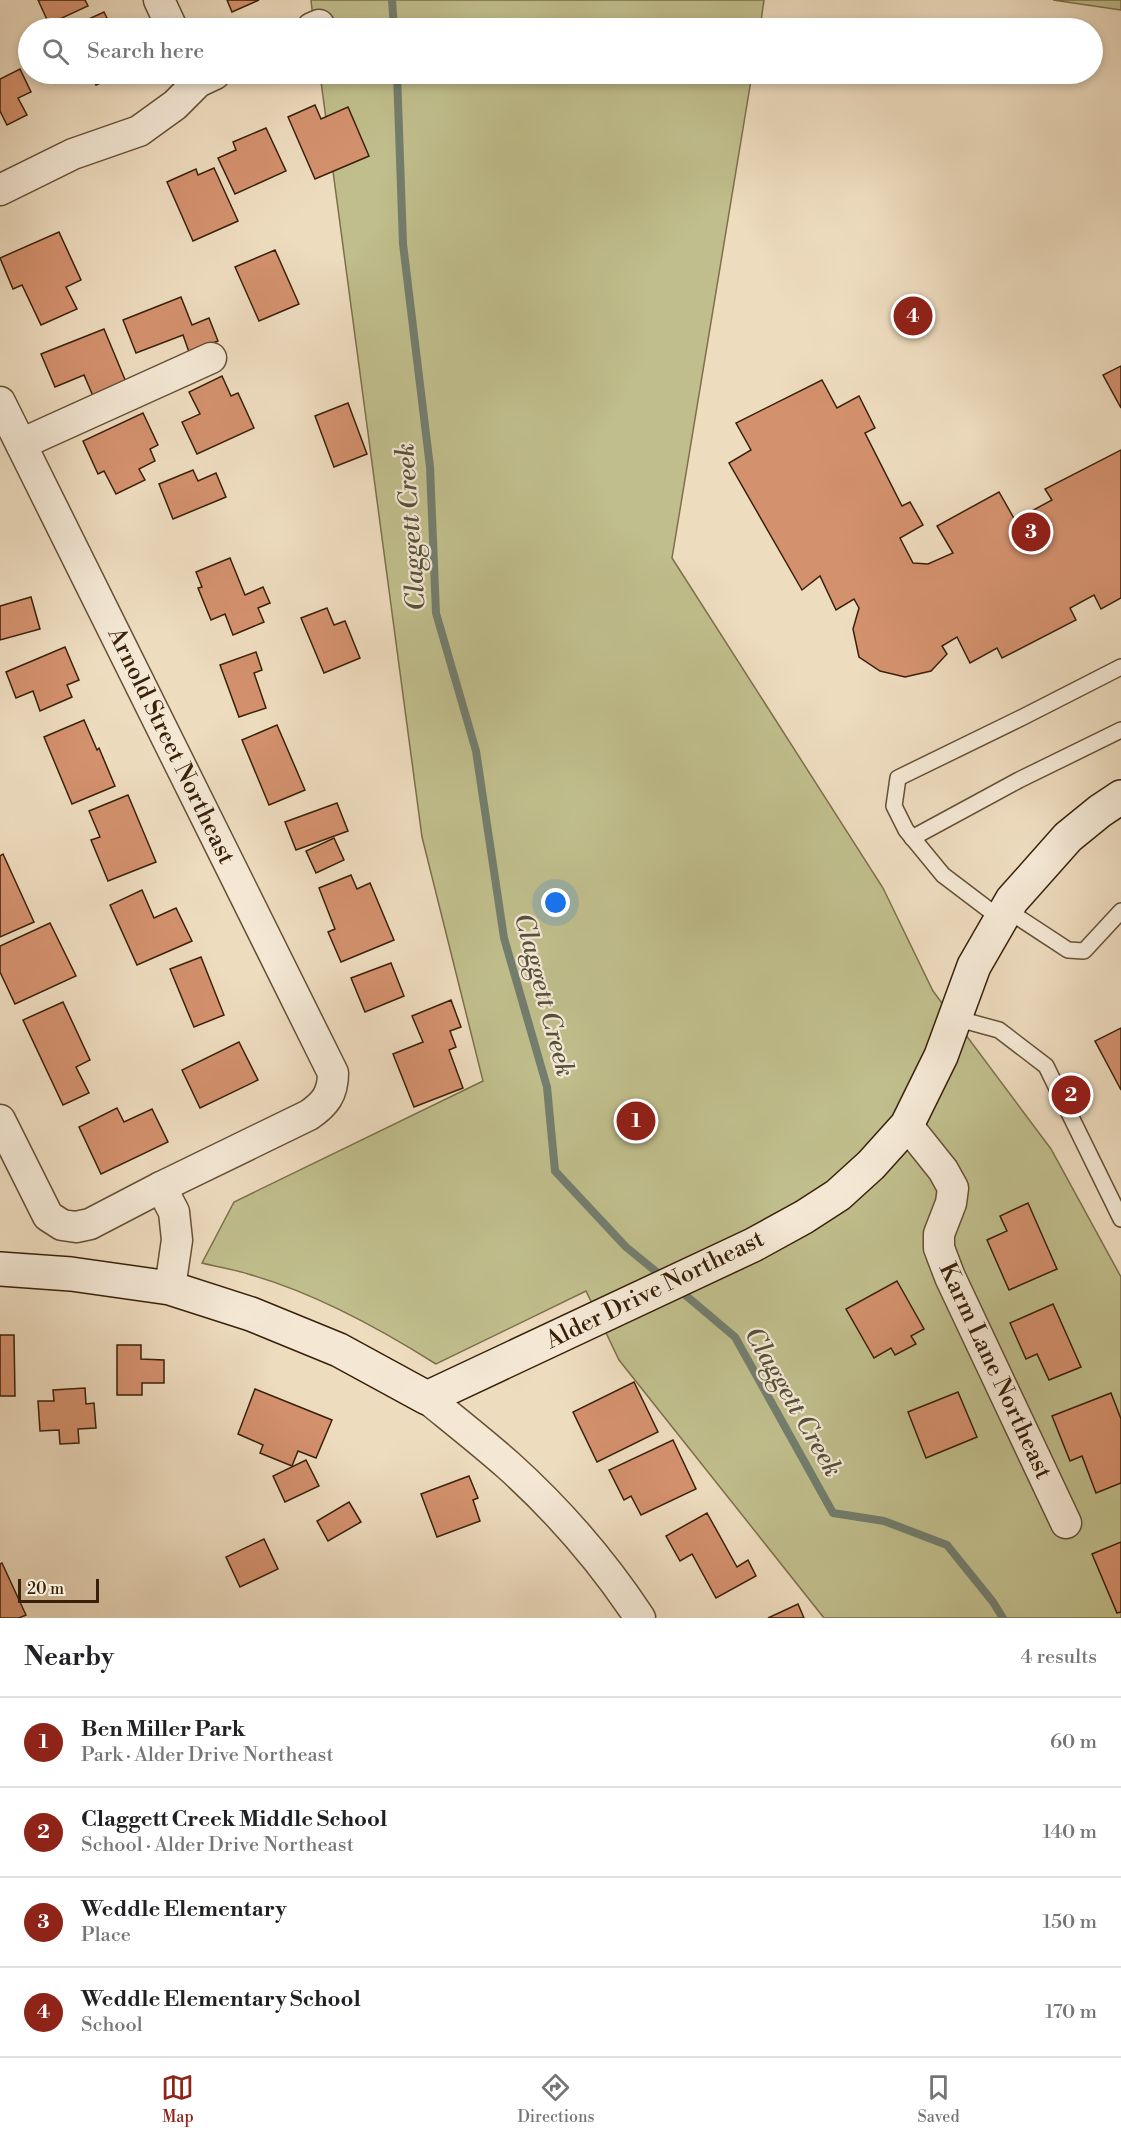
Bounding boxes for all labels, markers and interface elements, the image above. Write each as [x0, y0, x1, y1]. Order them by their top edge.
search box [18, 18, 1103, 84]
icon: search [39, 35, 72, 68]
text: Search here [87, 38, 204, 65]
pin: 4 [894, 294, 932, 338]
water label: Claggett Creek [389, 442, 433, 612]
pin: 3 [1012, 510, 1050, 554]
street label: Arnold Street Northeast [100, 622, 242, 870]
your location [541, 888, 570, 917]
water label: Claggett Creek [507, 910, 581, 1080]
pin: 2 [1052, 1072, 1090, 1118]
pin: 1 [616, 1098, 656, 1144]
street label: Alder Drive Northeast [540, 1224, 770, 1356]
street label: Karm Lane Northeast [932, 1258, 1059, 1484]
water label: Claggett Creek [737, 1321, 849, 1483]
scale bar [18, 1576, 99, 1604]
text: 20 m [27, 1579, 64, 1599]
text: Nearby [24, 1641, 114, 1673]
text: 4 results [1020, 1645, 1097, 1670]
text: Ben Miller Park [81, 1716, 245, 1743]
text: 1 [39, 1730, 48, 1755]
text: 60 m [1050, 1730, 1097, 1755]
text: Park · Alder Drive Northeast [81, 1743, 334, 1768]
text: Claggett Creek Middle School [81, 1806, 387, 1833]
text: 2 [37, 1820, 50, 1845]
text: 140 m [1042, 1820, 1097, 1845]
text: School · Alder Drive Northeast [81, 1833, 354, 1858]
text: Weddle Elementary [81, 1896, 287, 1923]
text: 3 [37, 1910, 50, 1935]
text: 150 m [1042, 1910, 1097, 1935]
text: Place [81, 1923, 131, 1948]
text: Weddle Elementary School [81, 1986, 361, 2013]
text: 4 [37, 2000, 50, 2025]
text: 170 m [1045, 2000, 1097, 2025]
text: School [81, 2013, 143, 2038]
tab: Map [161, 2071, 194, 2127]
tab: Directions [517, 2071, 595, 2127]
tab: Saved [917, 2071, 960, 2127]

